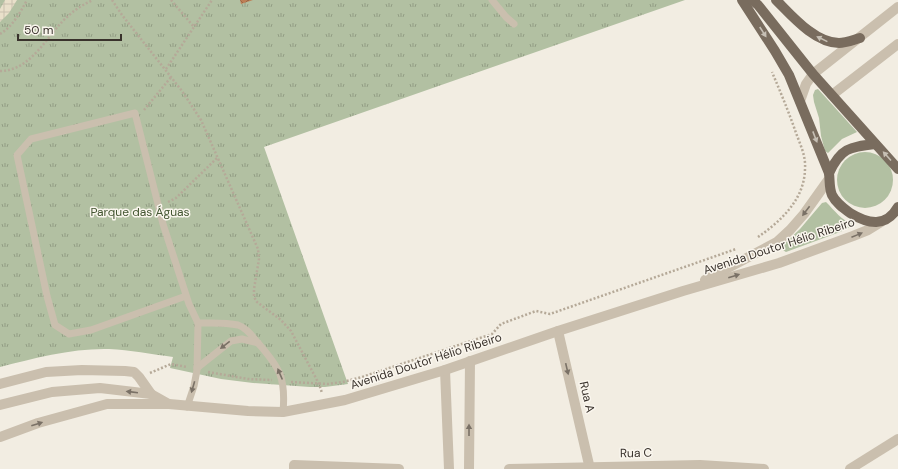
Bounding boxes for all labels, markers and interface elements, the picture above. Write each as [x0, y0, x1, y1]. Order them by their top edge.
scale bar [18, 16, 121, 42]
text: 50 m [24, 22, 53, 38]
one-way arrow [759, 27, 767, 38]
one-way arrow [816, 36, 828, 42]
one-way arrow [812, 132, 818, 144]
one-way arrow [883, 150, 892, 161]
park label: Parque das Águas [90, 204, 190, 220]
one-way arrow [802, 205, 811, 216]
street label: Avenida Doutor Hélio Ribeiro [701, 214, 857, 278]
one-way arrow [852, 231, 864, 237]
one-way arrow [728, 273, 740, 279]
street label: Avenida Doutor Hélio Ribeiro [348, 329, 504, 393]
one-way arrow [219, 341, 230, 350]
one-way arrow [564, 363, 570, 375]
one-way arrow [277, 368, 283, 379]
street label: Rua A [576, 380, 598, 414]
one-way arrow [190, 382, 196, 394]
one-way arrow [126, 389, 138, 395]
one-way arrow [31, 421, 43, 427]
one-way arrow [466, 423, 472, 436]
street label: Rua C [620, 445, 653, 461]

